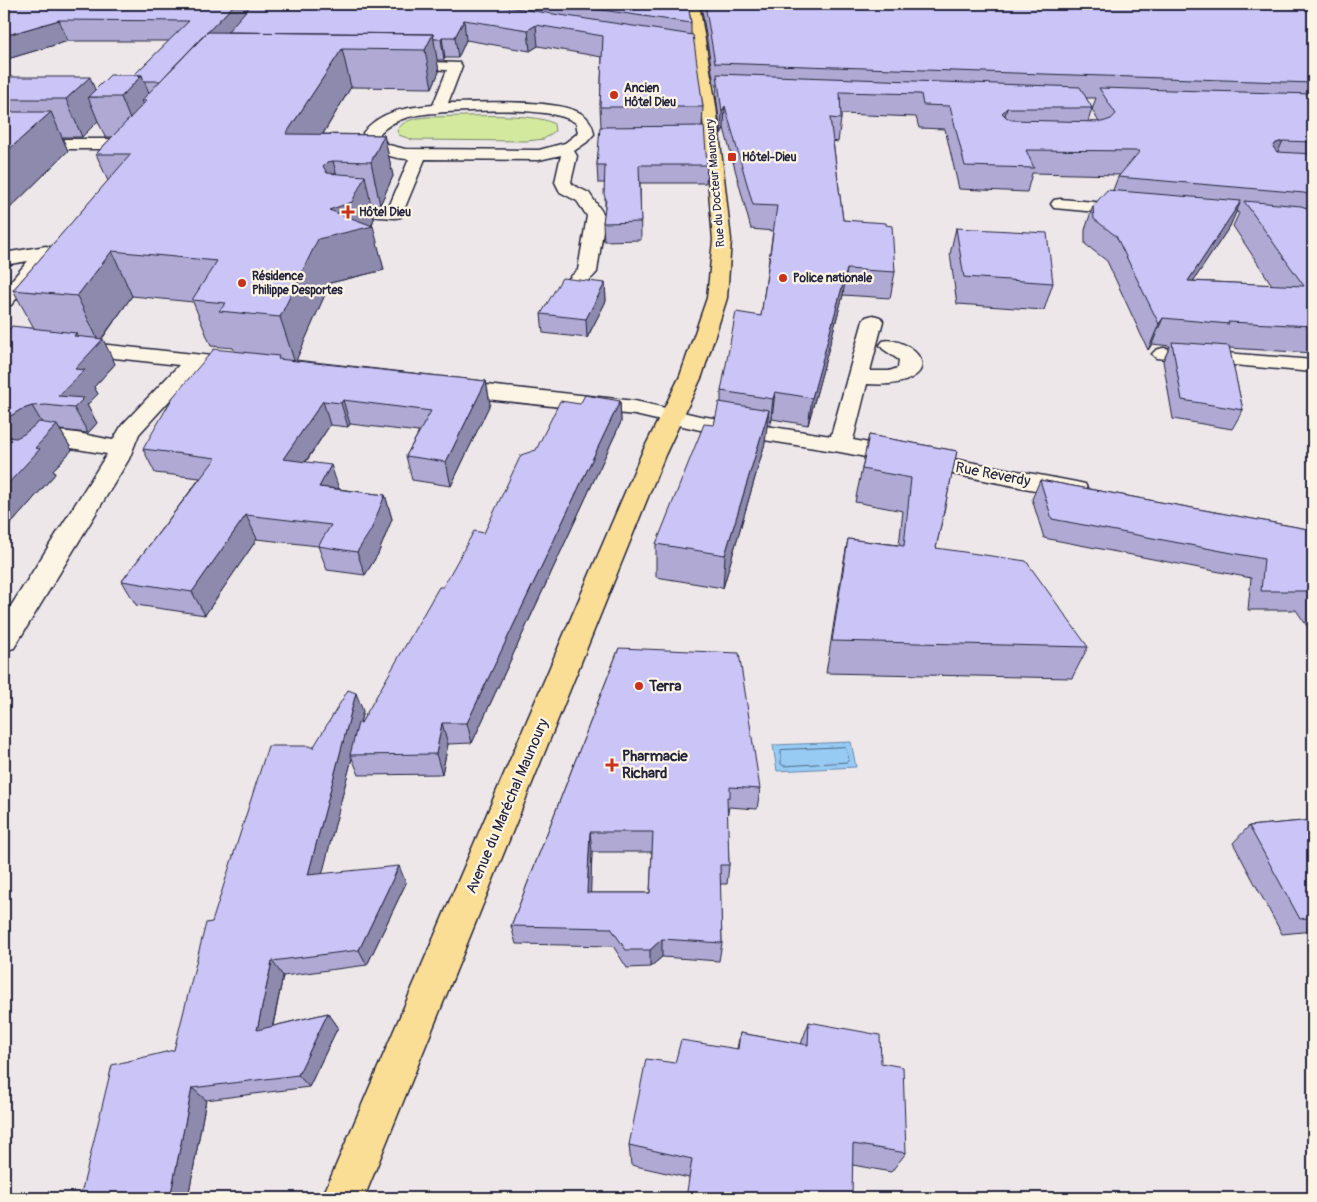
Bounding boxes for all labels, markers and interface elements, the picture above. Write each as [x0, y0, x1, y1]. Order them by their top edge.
place label: Ancien Hôtel Dieu [624, 81, 676, 110]
marker: Ancien Hôtel Dieu [608, 89, 620, 101]
street label: Rue du Docteur Maunoury [702, 118, 729, 248]
place label: Hôtel-Dieu [742, 150, 797, 165]
marker: Hôtel-Dieu [726, 151, 738, 163]
marker: Hôtel Dieu [341, 205, 355, 219]
place label: Hôtel Dieu [359, 205, 411, 220]
place label: Résidence Philippe Desportes [252, 269, 343, 298]
place label: Police nationale [793, 271, 873, 286]
marker: Police nationale [777, 272, 789, 284]
marker: Résidence Philippe Desportes [236, 277, 248, 289]
street label: Rue Reverdy [954, 458, 1033, 491]
place label: Terra [648, 677, 682, 696]
marker: Terra [633, 680, 645, 692]
street label: Avenue du Maréchal Maunoury [462, 715, 553, 897]
place label: Pharmacie Richard [622, 747, 688, 783]
marker: Pharmacie Richard [606, 759, 618, 771]

